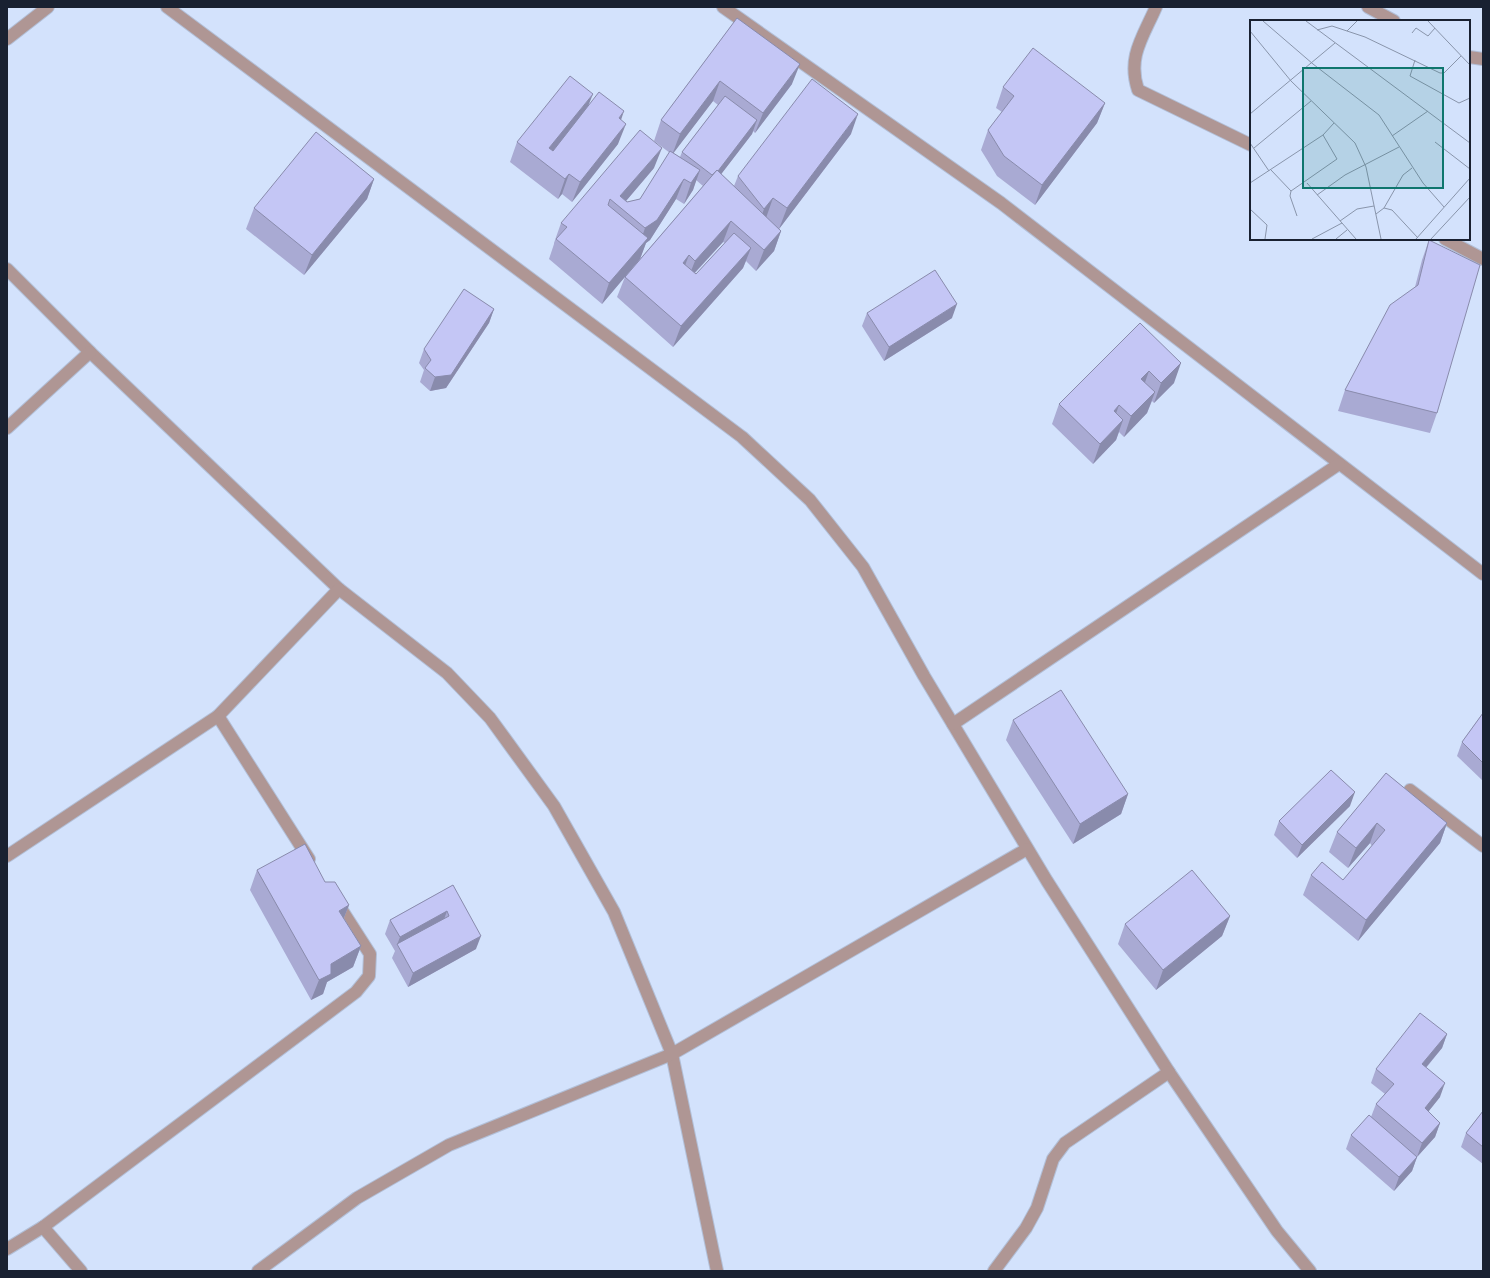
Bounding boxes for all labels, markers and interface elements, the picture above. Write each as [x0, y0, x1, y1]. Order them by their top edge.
inset map [1250, 20, 1470, 240]

